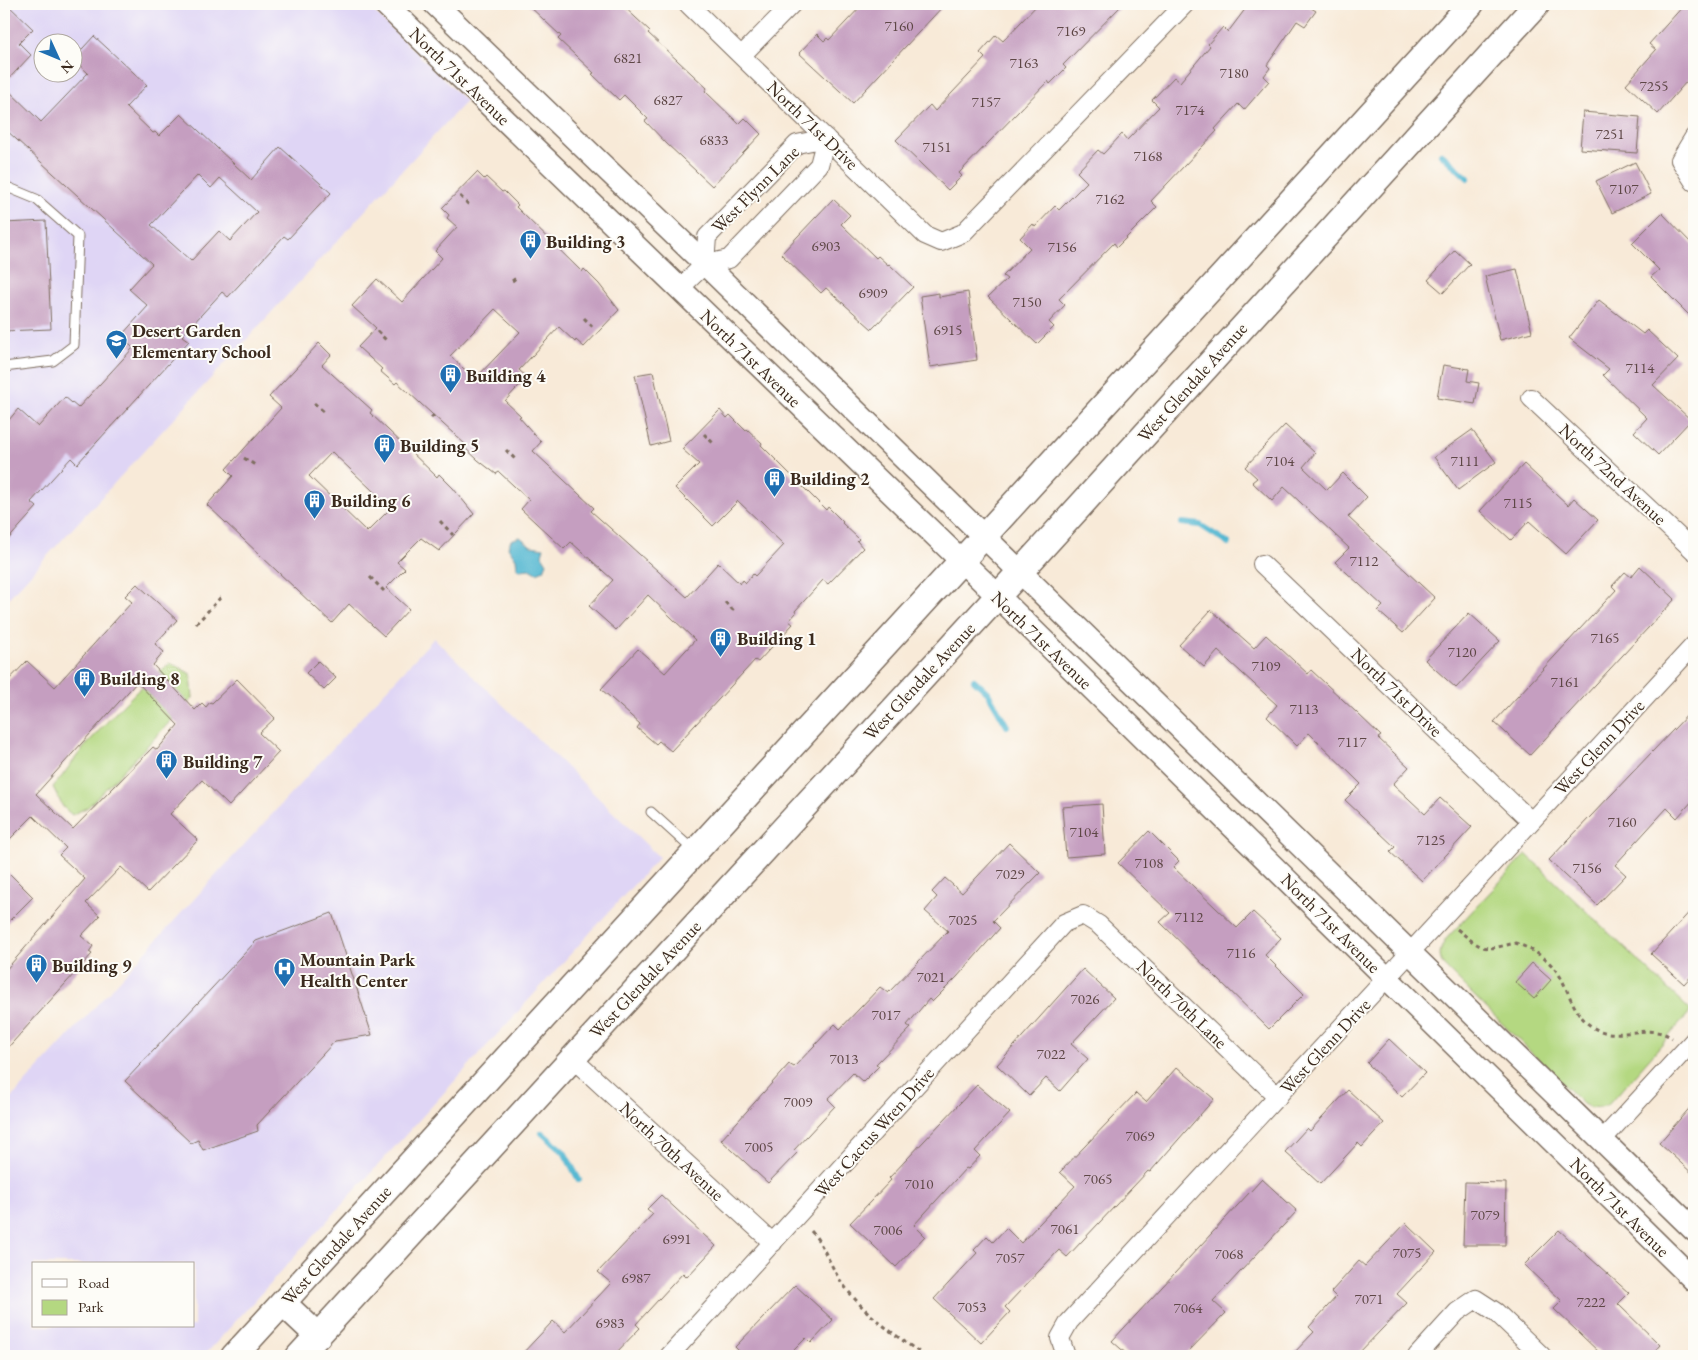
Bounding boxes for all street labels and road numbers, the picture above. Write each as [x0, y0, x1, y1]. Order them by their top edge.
street label: North 71st Avenue [405, 22, 515, 130]
street label: North 71st Drive [762, 76, 864, 174]
street label: West Flynn Lane [706, 140, 804, 238]
street label: North 71st Avenue [696, 304, 806, 412]
street label: West Glendale Avenue [1132, 317, 1252, 447]
street label: North 72nd Avenue [1554, 418, 1672, 530]
street label: North 71st Avenue [987, 586, 1097, 694]
street label: West Glendale Avenue [858, 617, 980, 745]
street label: North 71st Drive [1346, 643, 1448, 741]
street label: West Glenn Drive [1549, 694, 1649, 800]
street label: North 71st Avenue [1276, 868, 1386, 978]
street label: West Glendale Avenue [584, 915, 706, 1043]
street label: North 70th Lane [1132, 955, 1232, 1053]
street label: West Glenn Drive [1275, 993, 1375, 1099]
street label: West Cactus Wren Drive [809, 1062, 939, 1202]
street label: North 70th Avenue [615, 1096, 729, 1206]
street label: North 71st Avenue [1565, 1152, 1675, 1262]
street label: West Glendale Avenue [276, 1180, 396, 1310]

